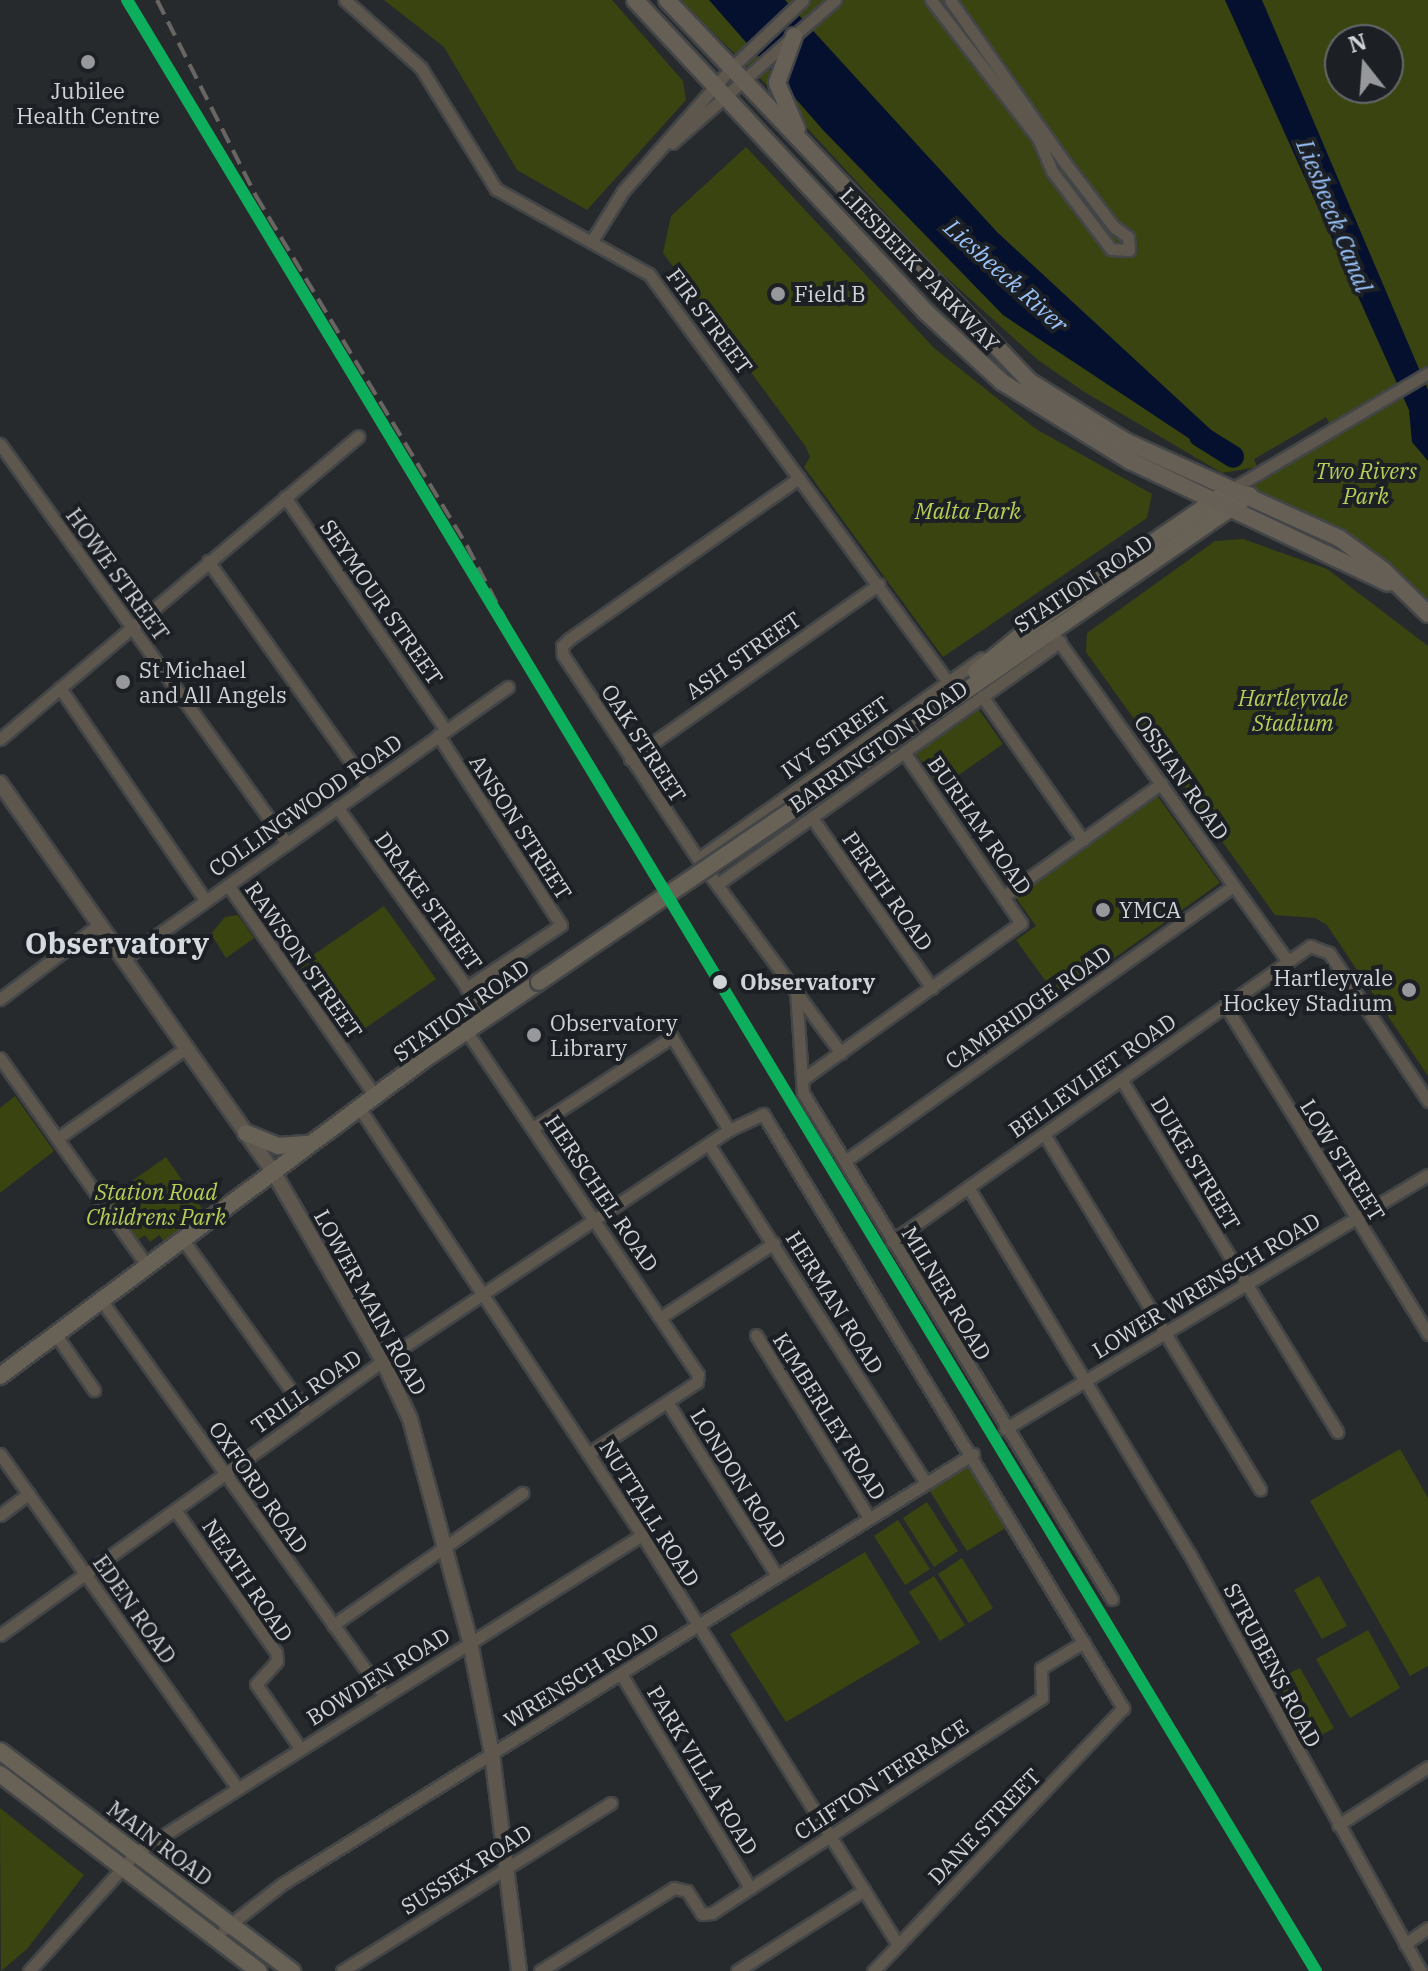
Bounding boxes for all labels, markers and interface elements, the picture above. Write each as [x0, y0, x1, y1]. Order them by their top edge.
north arrow [1324, 24, 1404, 104]
text: N [1345, 26, 1370, 59]
marker: Jubilee Health Centre [77, 51, 99, 73]
place label: Jubilee Health Centre [16, 77, 160, 128]
water label: Liesbeeck Canal [1290, 135, 1378, 297]
street label: LIESBEEK PARKWAY [835, 181, 1005, 357]
water label: Liesbeeck River [938, 213, 1074, 339]
street label: FIR STREET [662, 263, 758, 379]
place label: Field B [794, 281, 866, 307]
marker: Field B [769, 285, 787, 303]
park label: Two Rivers Park [1315, 457, 1417, 508]
park label: Malta Park [915, 498, 1021, 524]
street label: HOWE STREET [61, 503, 175, 645]
street label: SEYMOUR STREET [315, 514, 449, 690]
street label: STATION ROAD [1009, 528, 1157, 638]
street label: ASH STREET [680, 606, 806, 704]
place label: St Michael and All Angels [139, 656, 287, 708]
marker: St Michael and All Angels [114, 673, 132, 691]
street label: BARRINGTON ROAD [784, 675, 972, 817]
street label: OAK STREET [596, 679, 692, 807]
park label: Hartleyvale Stadium [1238, 684, 1348, 736]
street label: IVY STREET [776, 690, 894, 784]
street label: OSSIAN ROAD [1129, 709, 1235, 845]
street label: COLLINGWOOD ROAD [203, 728, 407, 882]
street label: ANSON STREET [464, 750, 578, 904]
street label: BURHAM ROAD [923, 751, 1037, 899]
street label: PERTH ROAD [837, 826, 939, 956]
street label: DRAKE STREET [370, 827, 488, 975]
street label: RAWSON STREET [240, 876, 368, 1044]
place label: YMCA [1119, 897, 1181, 923]
marker: YMCA [1094, 901, 1112, 919]
district label: Observatory [25, 925, 209, 961]
street label: CAMBRIDGE ROAD [940, 940, 1116, 1074]
street label: STATION ROAD [388, 953, 534, 1067]
place label: Hartleyvale Hockey Stadium [1223, 964, 1393, 1016]
marker: Observatory [707, 969, 733, 995]
place label: Observatory [740, 969, 875, 995]
marker: Hartleyvale Hockey Stadium [1400, 981, 1418, 999]
street label: BELLEVLIET ROAD [1003, 1007, 1181, 1143]
place label: Observatory Library [550, 1009, 677, 1060]
marker: Observatory Library [525, 1026, 543, 1044]
street label: DUKE STREET [1146, 1092, 1246, 1234]
street label: LOW STREET [1295, 1094, 1391, 1226]
street label: HERSCHEL ROAD [540, 1110, 664, 1276]
park label: Station Road Childrens Park [86, 1178, 226, 1230]
street label: LOWER MAIN ROAD [309, 1205, 433, 1399]
street label: LOWER WRENSCH ROAD [1087, 1207, 1325, 1363]
street label: MILNER ROAD [897, 1221, 997, 1365]
street label: HERMAN ROAD [781, 1226, 889, 1378]
street label: KIMBERLEY ROAD [768, 1328, 892, 1504]
street label: TRILL ROAD [246, 1343, 366, 1439]
street label: LONDON ROAD [685, 1403, 793, 1553]
street label: OXFORD ROAD [204, 1416, 314, 1558]
street label: NUTTALL ROAD [594, 1435, 706, 1591]
street label: NEATH ROAD [197, 1514, 299, 1646]
street label: EDEN ROAD [88, 1550, 182, 1668]
street label: STRUBENS ROAD [1219, 1578, 1327, 1752]
street label: WRENSCH ROAD [499, 1617, 663, 1733]
street label: BOWDEN ROAD [302, 1621, 454, 1731]
street label: PARK VILLA ROAD [642, 1681, 764, 1859]
street label: CLIFTON TERRACE [789, 1713, 973, 1845]
street label: DANE STREET [922, 1763, 1046, 1889]
street label: MAIN ROAD [102, 1795, 218, 1891]
street label: SUSSEX ROAD [396, 1818, 536, 1920]

